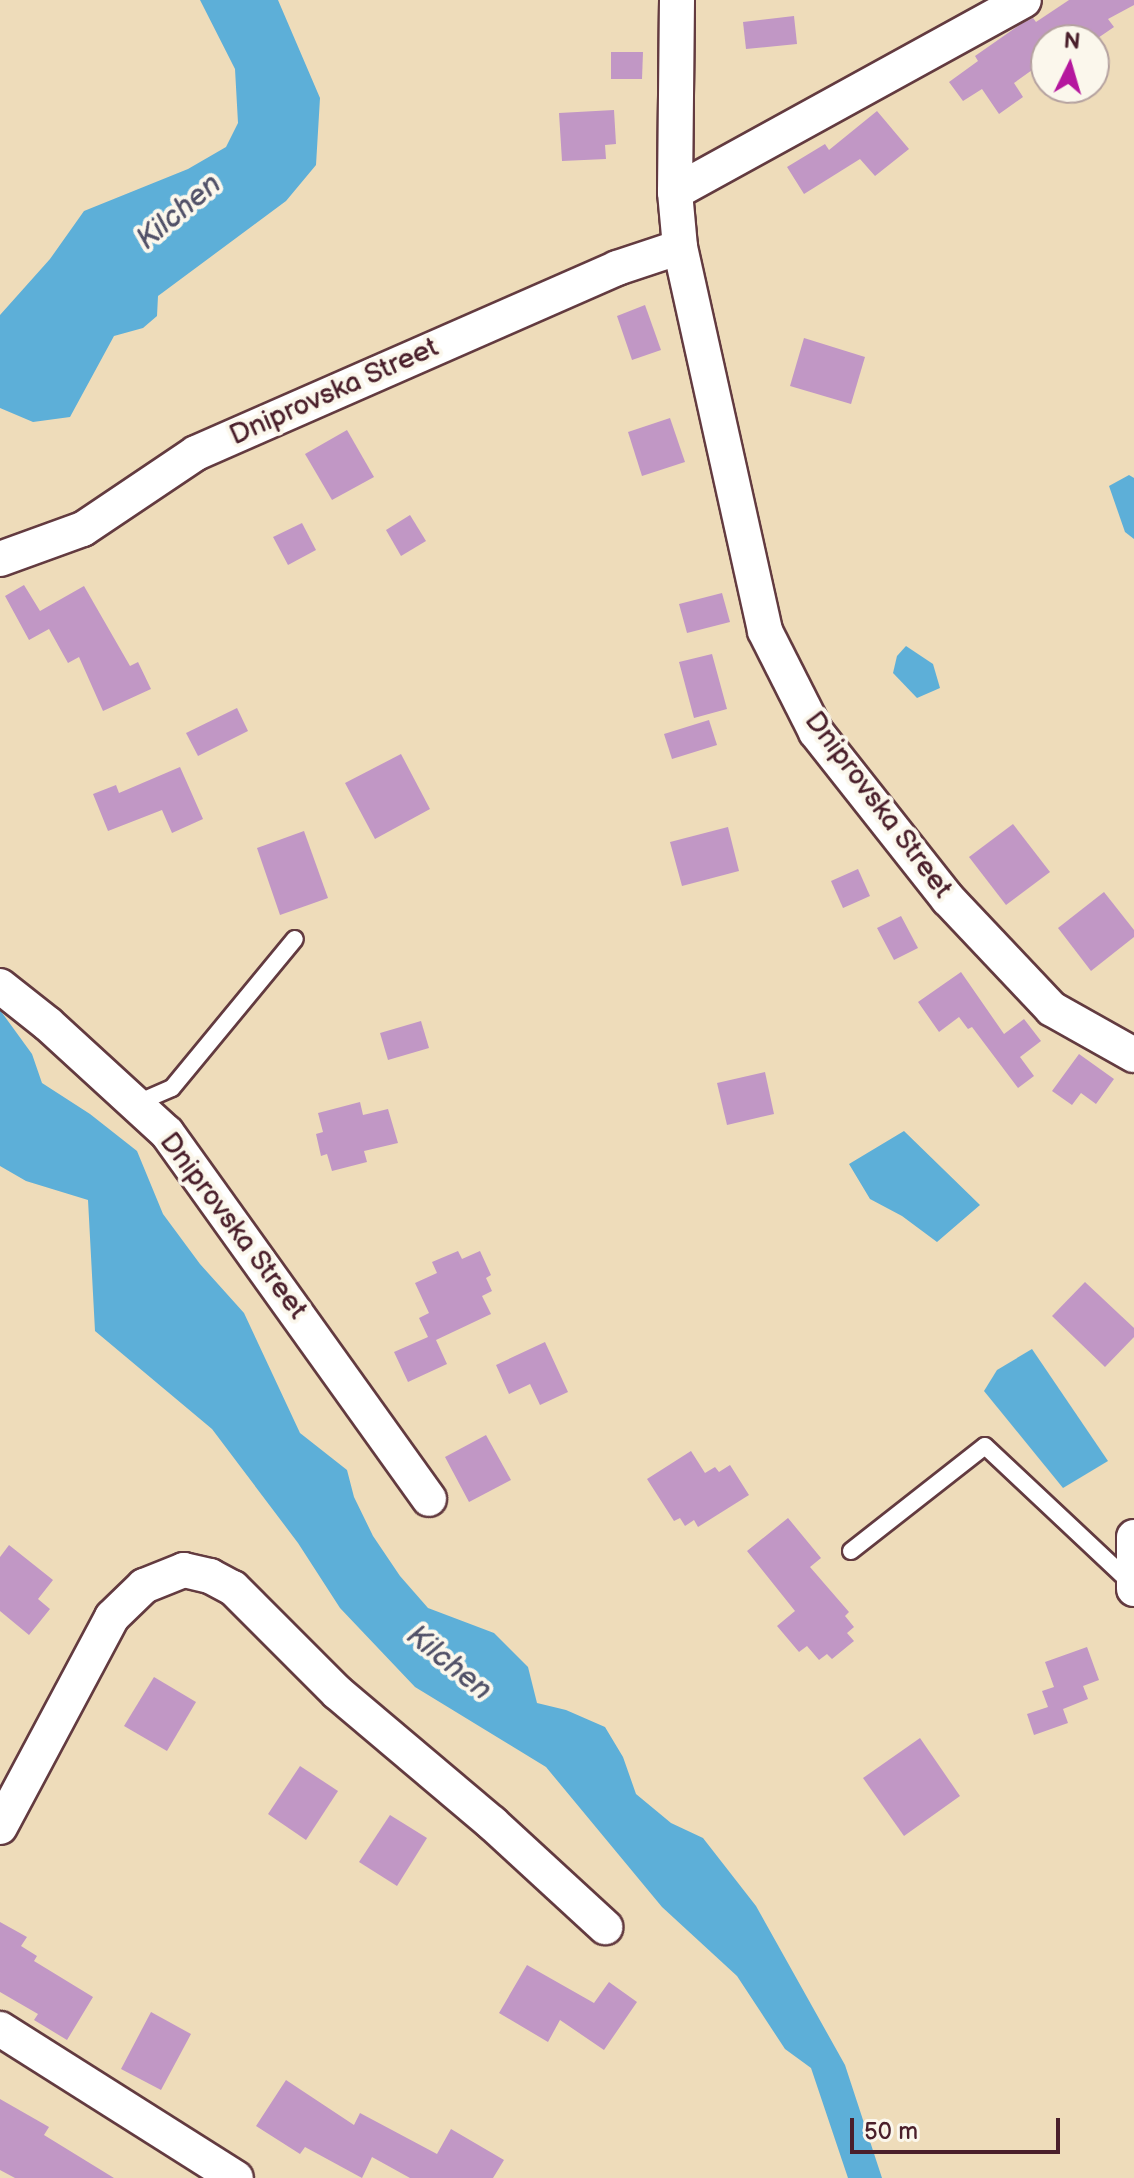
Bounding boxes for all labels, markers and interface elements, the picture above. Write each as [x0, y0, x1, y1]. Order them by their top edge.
north arrow [1030, 24, 1110, 104]
text: N [1063, 27, 1081, 56]
water label: Kilchen [129, 166, 229, 258]
street label: Dniprovska Street [224, 331, 444, 453]
street label: Dniprovska Street [797, 705, 959, 905]
street label: Dniprovska Street [152, 1126, 314, 1326]
water label: Kilchen [399, 1618, 499, 1708]
scale bar [854, 2102, 1064, 2152]
text: 50 m [864, 2117, 918, 2146]

